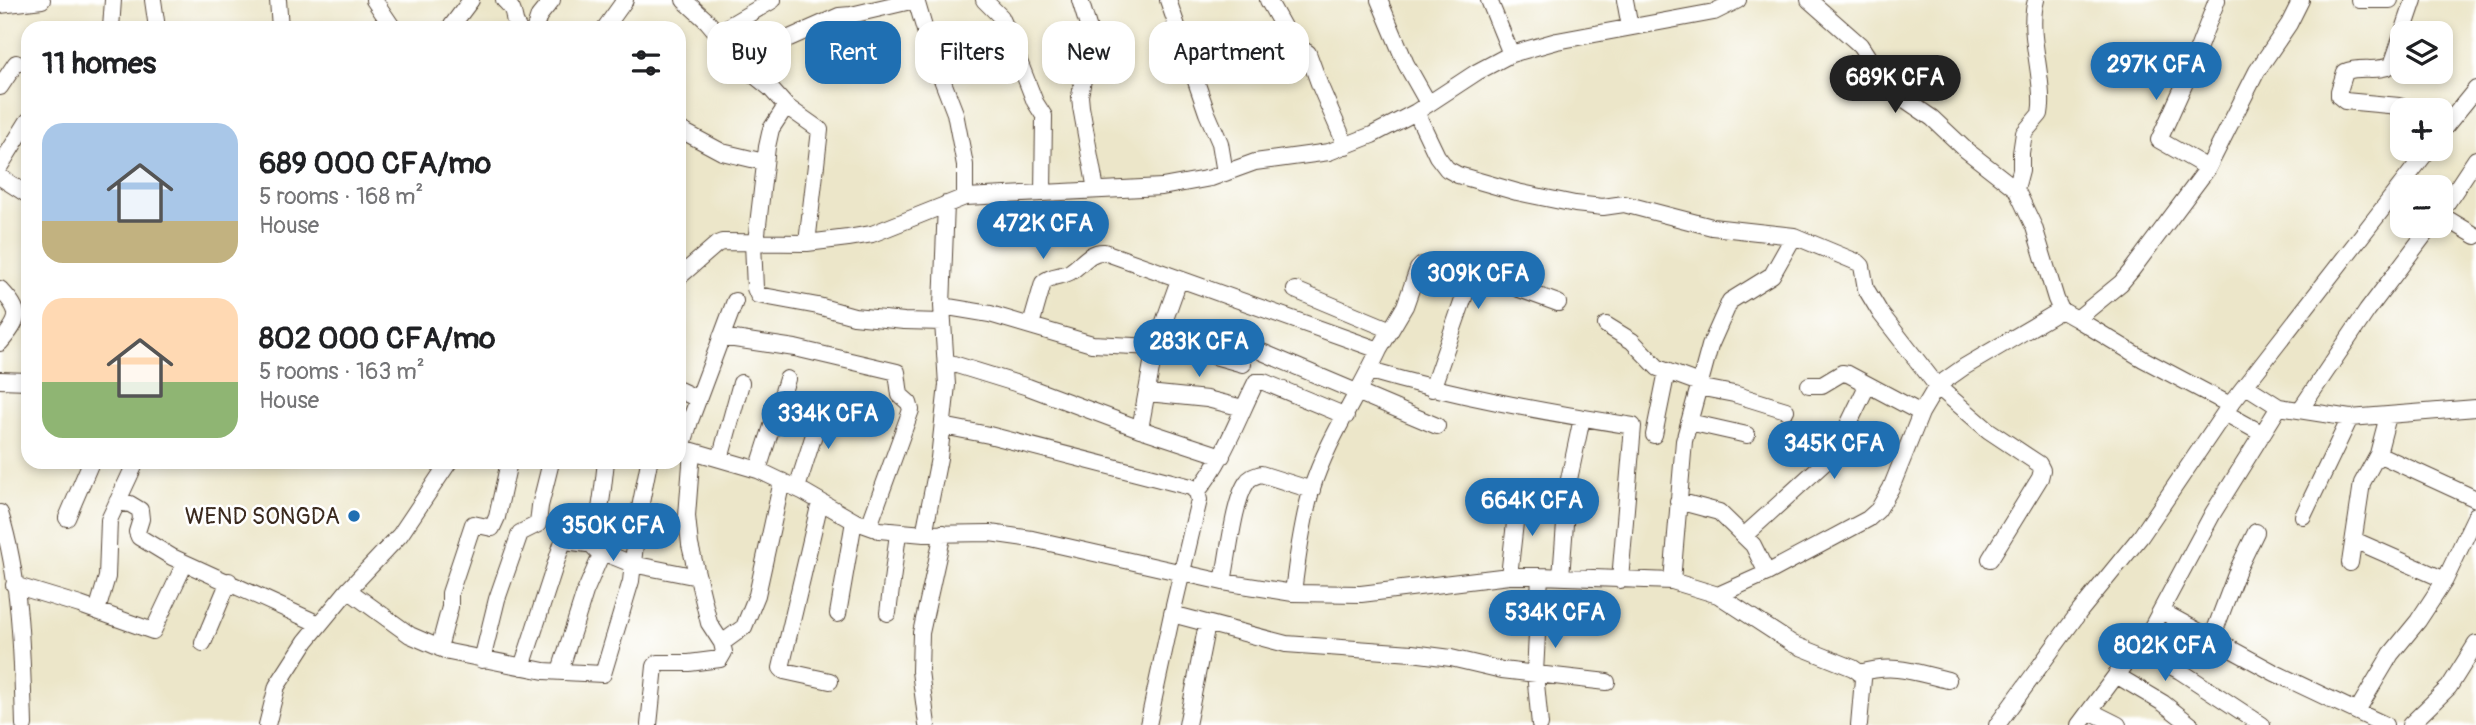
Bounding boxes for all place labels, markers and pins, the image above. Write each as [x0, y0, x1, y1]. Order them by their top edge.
pin: 297K CFA [2084, 42, 2228, 102]
pin: 689K CFA [1823, 55, 1967, 115]
pin: 472K CFA [971, 202, 1115, 261]
pin: 309K CFA [1406, 252, 1550, 311]
pin: 283K CFA [1127, 320, 1271, 379]
pin: 334K CFA [756, 392, 900, 451]
pin: 345K CFA [1762, 421, 1906, 481]
pin: 664K CFA [1460, 478, 1604, 538]
place label: WEND SONGDA [185, 502, 340, 531]
pin: 350K CFA [541, 504, 685, 563]
marker: WEND SONGDA [346, 508, 362, 524]
pin: 534K CFA [1483, 590, 1627, 650]
pin: 802K CFA [2093, 624, 2237, 683]

